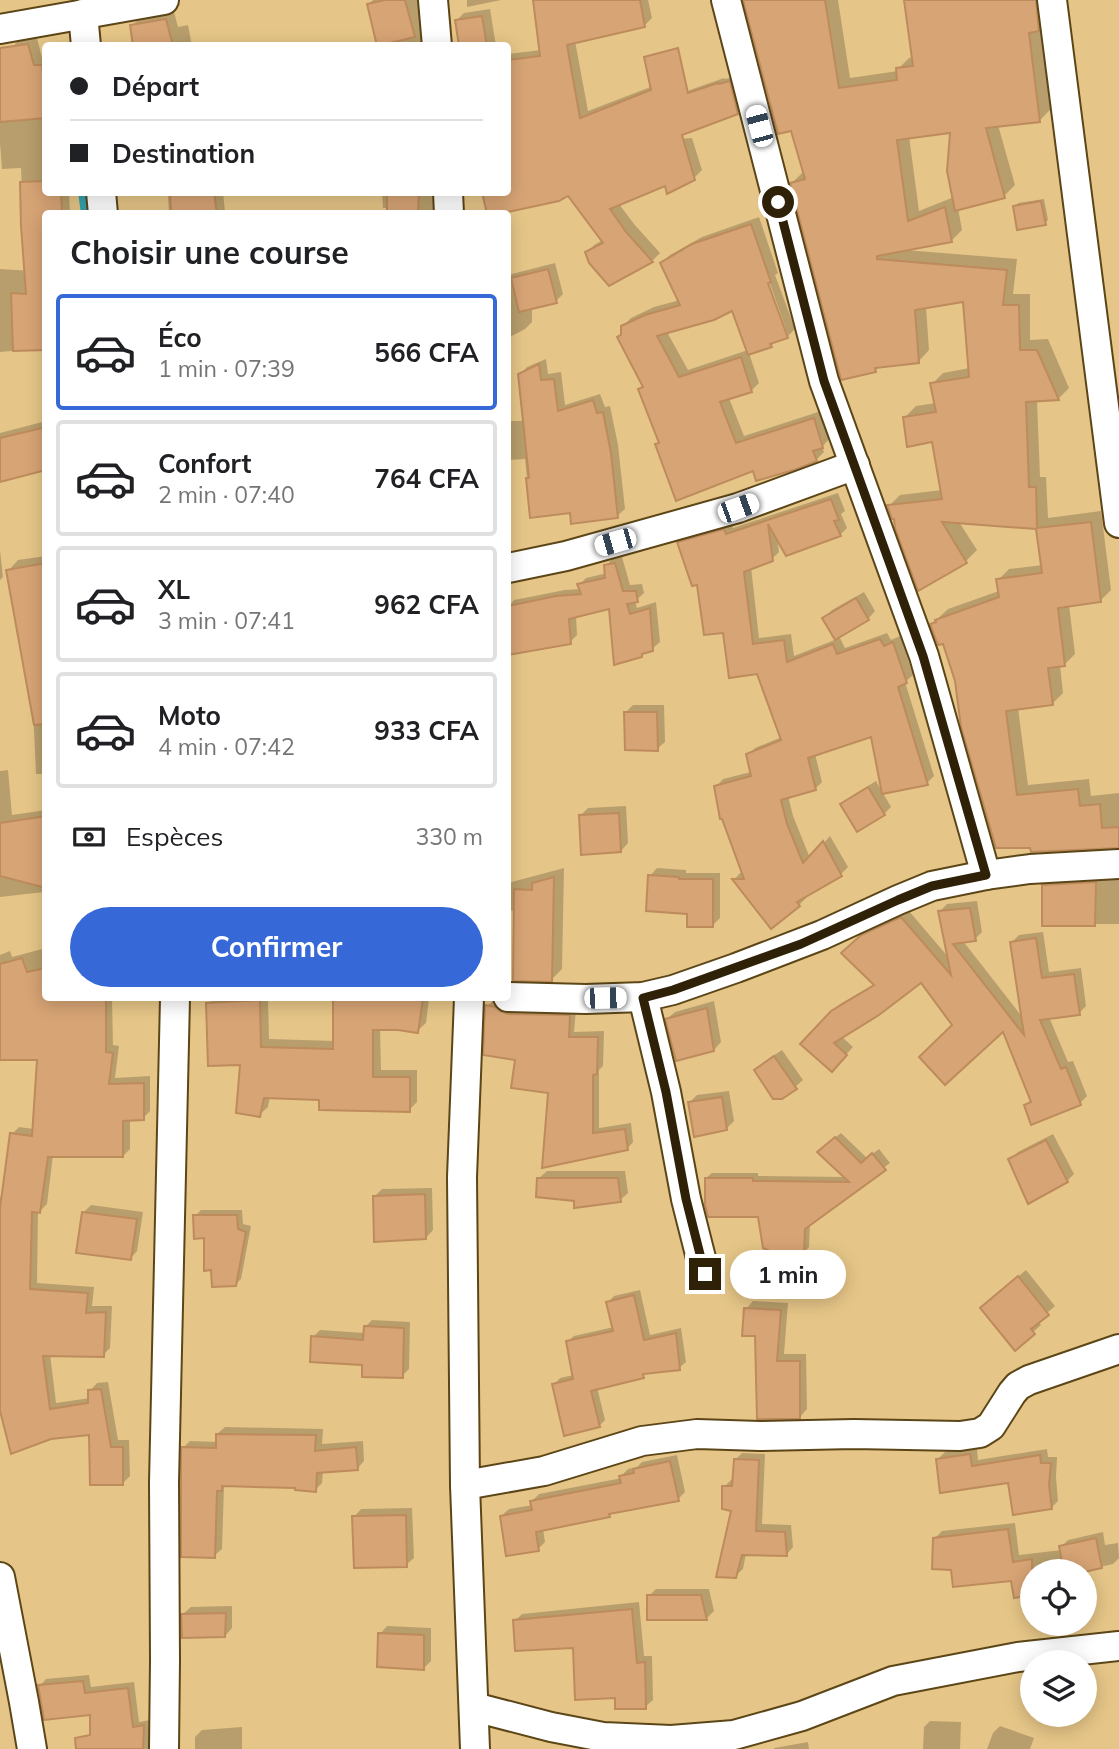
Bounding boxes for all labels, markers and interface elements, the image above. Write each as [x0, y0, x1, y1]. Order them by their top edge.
text: Départ [112, 70, 199, 103]
car [744, 103, 775, 149]
text: Destination [112, 137, 255, 170]
route start [762, 186, 794, 218]
text: Choisir une course [70, 232, 349, 272]
icon: car [74, 321, 137, 384]
text: Éco [158, 321, 202, 354]
text: 566 CFA [374, 336, 479, 369]
text: 1 min · 07:39 [158, 354, 295, 383]
icon: car [74, 447, 137, 510]
text: Confort [158, 447, 251, 480]
text: 764 CFA [374, 462, 479, 495]
text: 2 min · 07:40 [158, 480, 295, 509]
car [715, 491, 762, 525]
car [592, 526, 639, 558]
icon: car [74, 573, 137, 636]
text: XL [158, 573, 190, 606]
text: 962 CFA [374, 588, 479, 621]
text: 3 min · 07:41 [158, 606, 295, 635]
icon: car [74, 699, 137, 762]
text: Moto [158, 699, 221, 732]
text: 933 CFA [374, 714, 479, 747]
text: 4 min · 07:42 [158, 732, 295, 761]
icon: cash [70, 818, 108, 856]
text: Espèces [126, 820, 223, 853]
text: 330 m [415, 822, 483, 851]
button: Confirmer [70, 907, 483, 987]
car [584, 987, 627, 1009]
callout: 1 min [730, 1250, 845, 1298]
route end [689, 1258, 721, 1290]
text: 1 min [758, 1260, 818, 1289]
map controls [1020, 1559, 1097, 1727]
button: locate [1020, 1559, 1097, 1636]
button: layers [1020, 1650, 1097, 1727]

